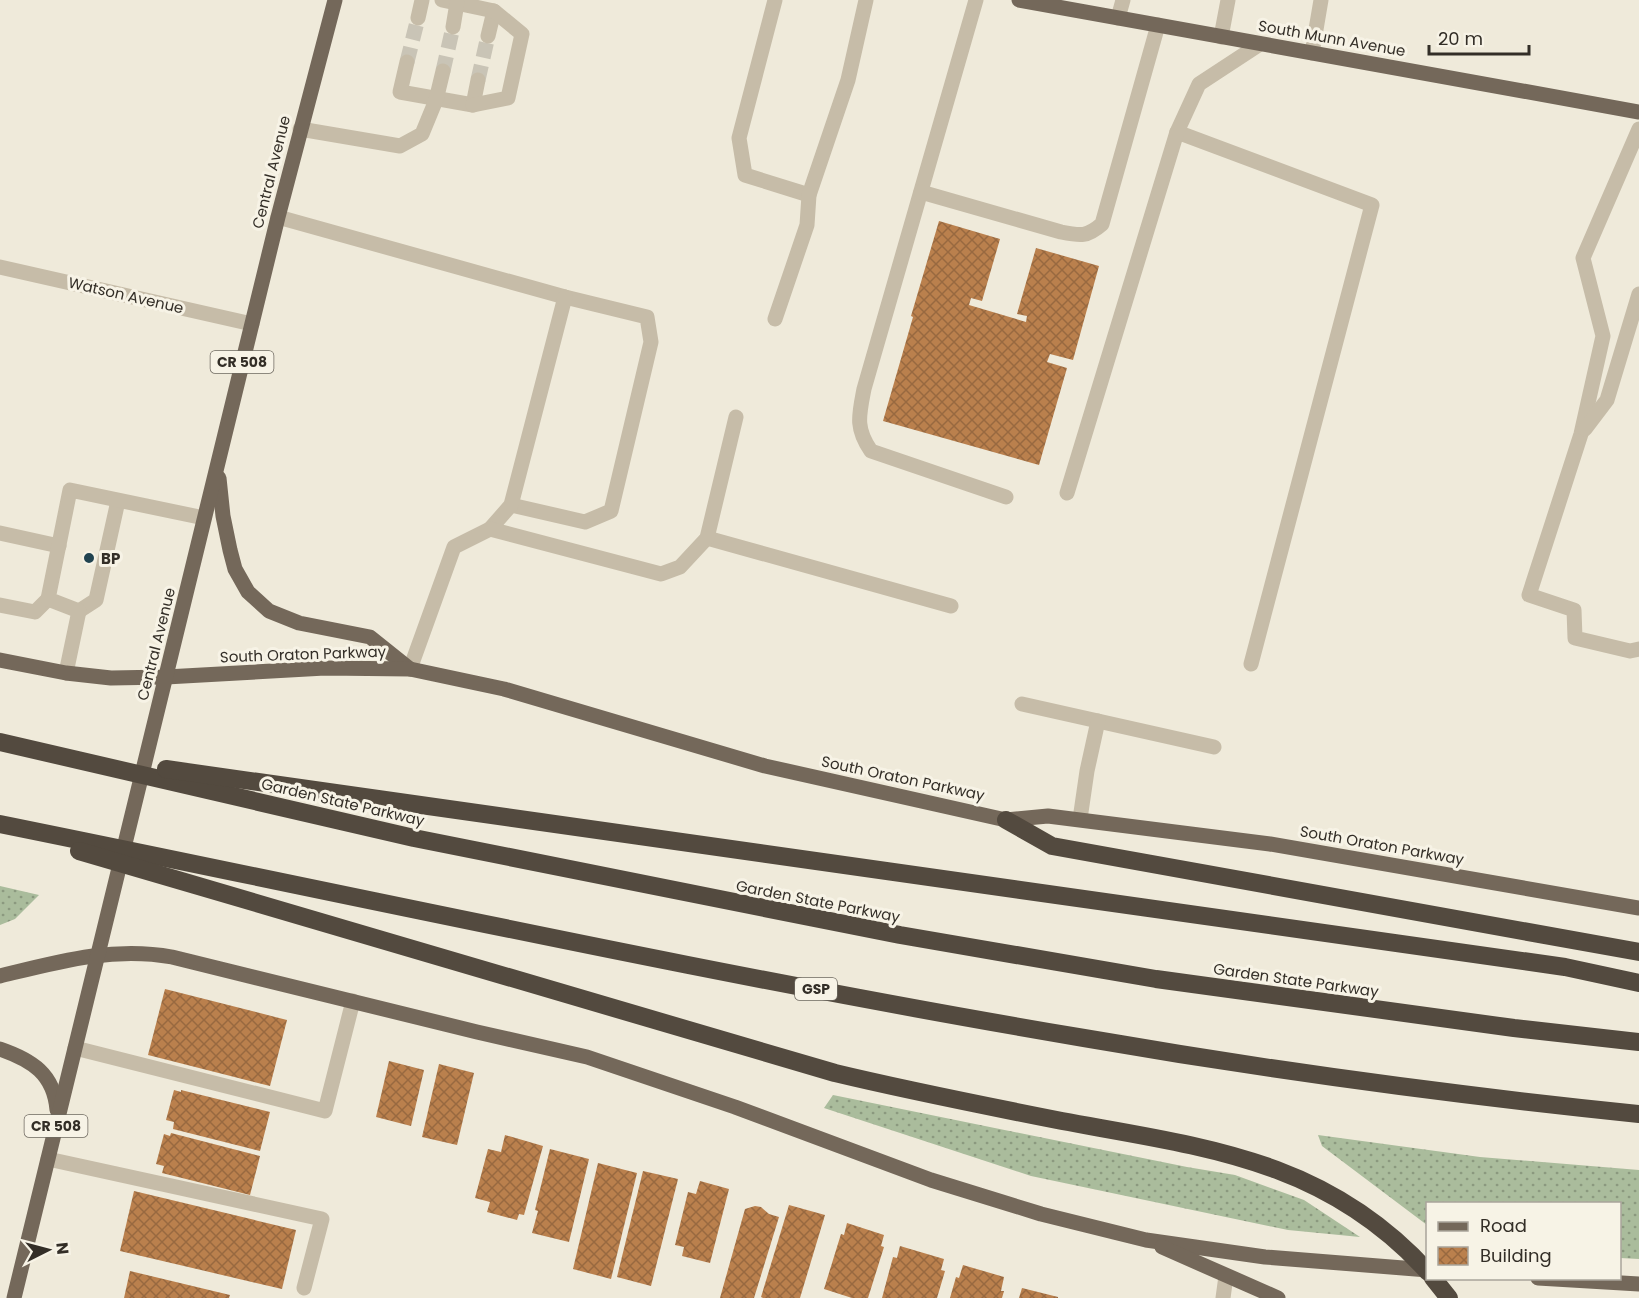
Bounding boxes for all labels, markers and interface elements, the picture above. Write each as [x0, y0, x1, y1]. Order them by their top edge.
street label: South Munn Avenue [1257, 15, 1407, 61]
scale bar [1429, 18, 1530, 56]
text: 20 m [1438, 26, 1483, 51]
street label: Central Avenue [247, 113, 295, 231]
street label: Watson Avenue [66, 272, 186, 318]
road number: CR 508 [210, 351, 274, 373]
place label: BP [101, 548, 120, 569]
marker: BP [82, 551, 96, 565]
street label: Central Avenue [132, 585, 180, 703]
street label: South Oraton Parkway [220, 641, 387, 667]
street label: South Oraton Parkway [819, 750, 987, 806]
street label: Garden State Parkway [259, 773, 427, 831]
street label: South Oraton Parkway [1298, 820, 1466, 870]
street label: Garden State Parkway [734, 875, 902, 927]
street label: Garden State Parkway [1212, 958, 1381, 1002]
road number: GSP [795, 978, 837, 1000]
road number: CR 508 [25, 1115, 88, 1137]
legend [1426, 1202, 1621, 1280]
text: Road [1480, 1213, 1527, 1238]
north arrow [18, 1220, 78, 1280]
text: N [50, 1241, 74, 1256]
text: Building [1480, 1243, 1552, 1268]

